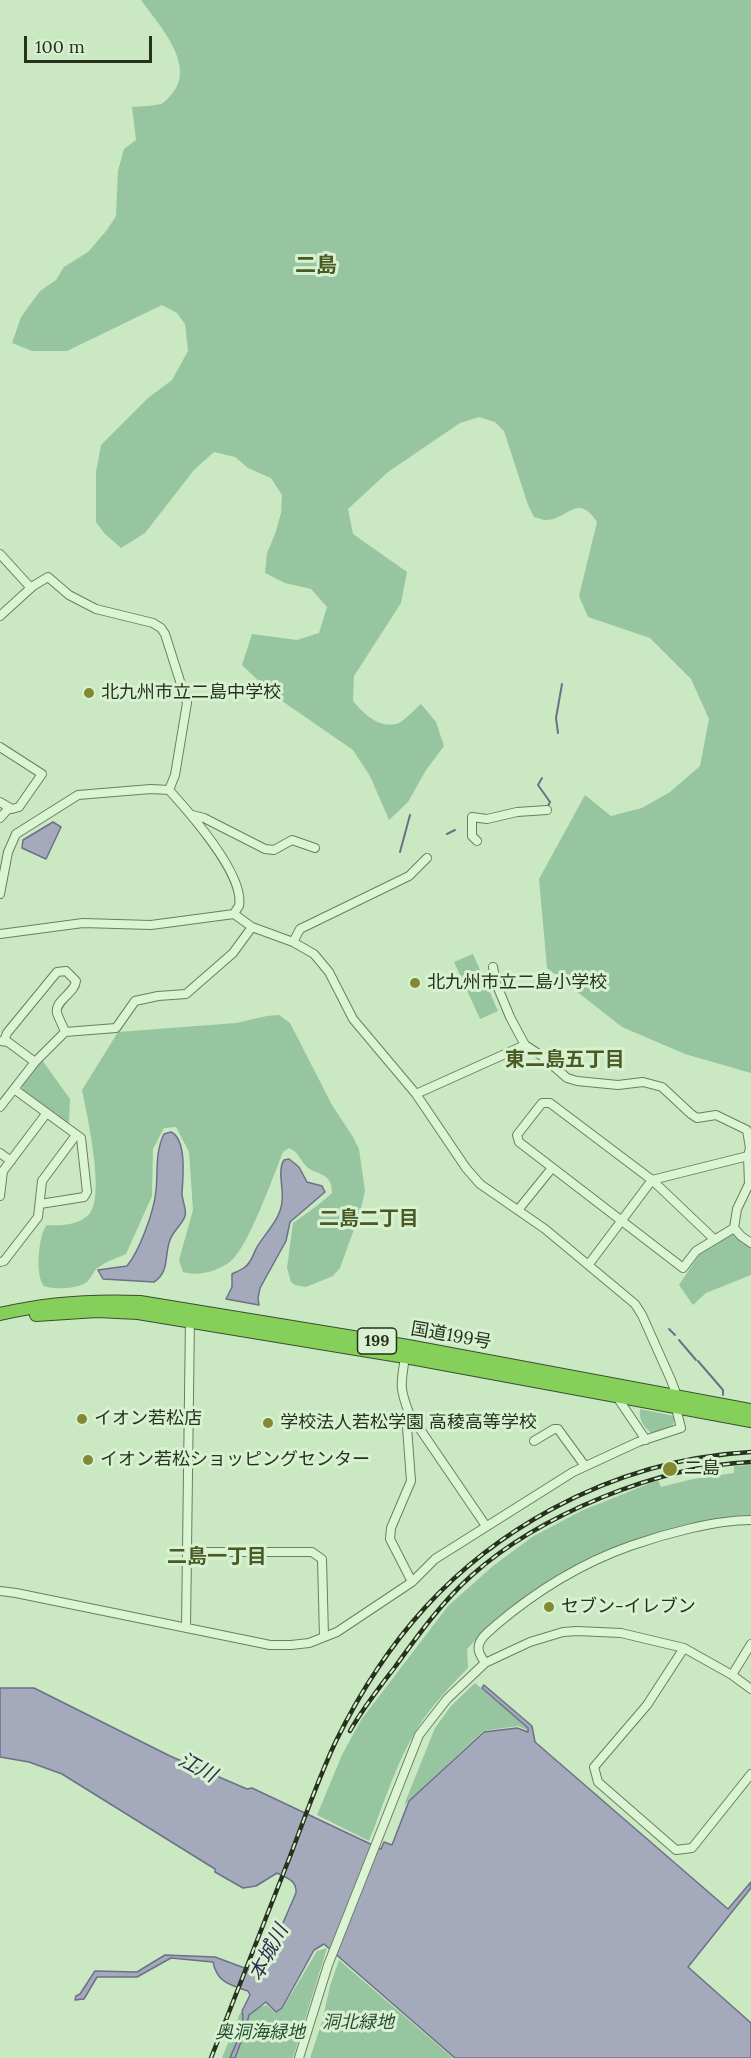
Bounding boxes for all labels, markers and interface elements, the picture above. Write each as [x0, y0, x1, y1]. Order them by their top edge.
scale bar [27, 24, 154, 62]
text: 100 m [35, 35, 85, 58]
district label: 二島 [295, 253, 337, 279]
place label: 北九州市立二島中学校 [101, 682, 281, 704]
marker: 北九州市立二島中学校 [82, 686, 96, 700]
place label: 北九州市立二島小学校 [427, 972, 607, 994]
marker: 北九州市立二島小学校 [408, 976, 422, 990]
district label: 東二島五丁目 [505, 1048, 625, 1072]
district label: 二島二丁目 [319, 1207, 419, 1231]
street label: 国道199号 [409, 1318, 493, 1354]
road number: 199 [358, 1328, 397, 1354]
place label: イオン若松店 [94, 1408, 202, 1430]
marker: イオン若松店 [75, 1412, 89, 1426]
place label: 学校法人若松学園 高稜高等学校 [280, 1412, 537, 1434]
marker: 学校法人若松学園 高稜高等学校 [261, 1416, 275, 1430]
place label: イオン若松ショッピングセンター [100, 1449, 370, 1471]
marker: イオン若松ショッピングセンター [81, 1453, 95, 1467]
place label: 二島 [684, 1458, 720, 1480]
marker: 二島 [661, 1460, 679, 1478]
district label: 二島一丁目 [167, 1545, 267, 1569]
place label: セブン-イレブン [561, 1596, 696, 1618]
marker: セブン-イレブン [542, 1600, 556, 1614]
water label: 江川 [174, 1748, 220, 1788]
water label: 本城川 [244, 1921, 294, 1985]
park label: 洞北緑地 [322, 2012, 394, 2034]
park label: 奥洞海緑地 [215, 2022, 305, 2044]

